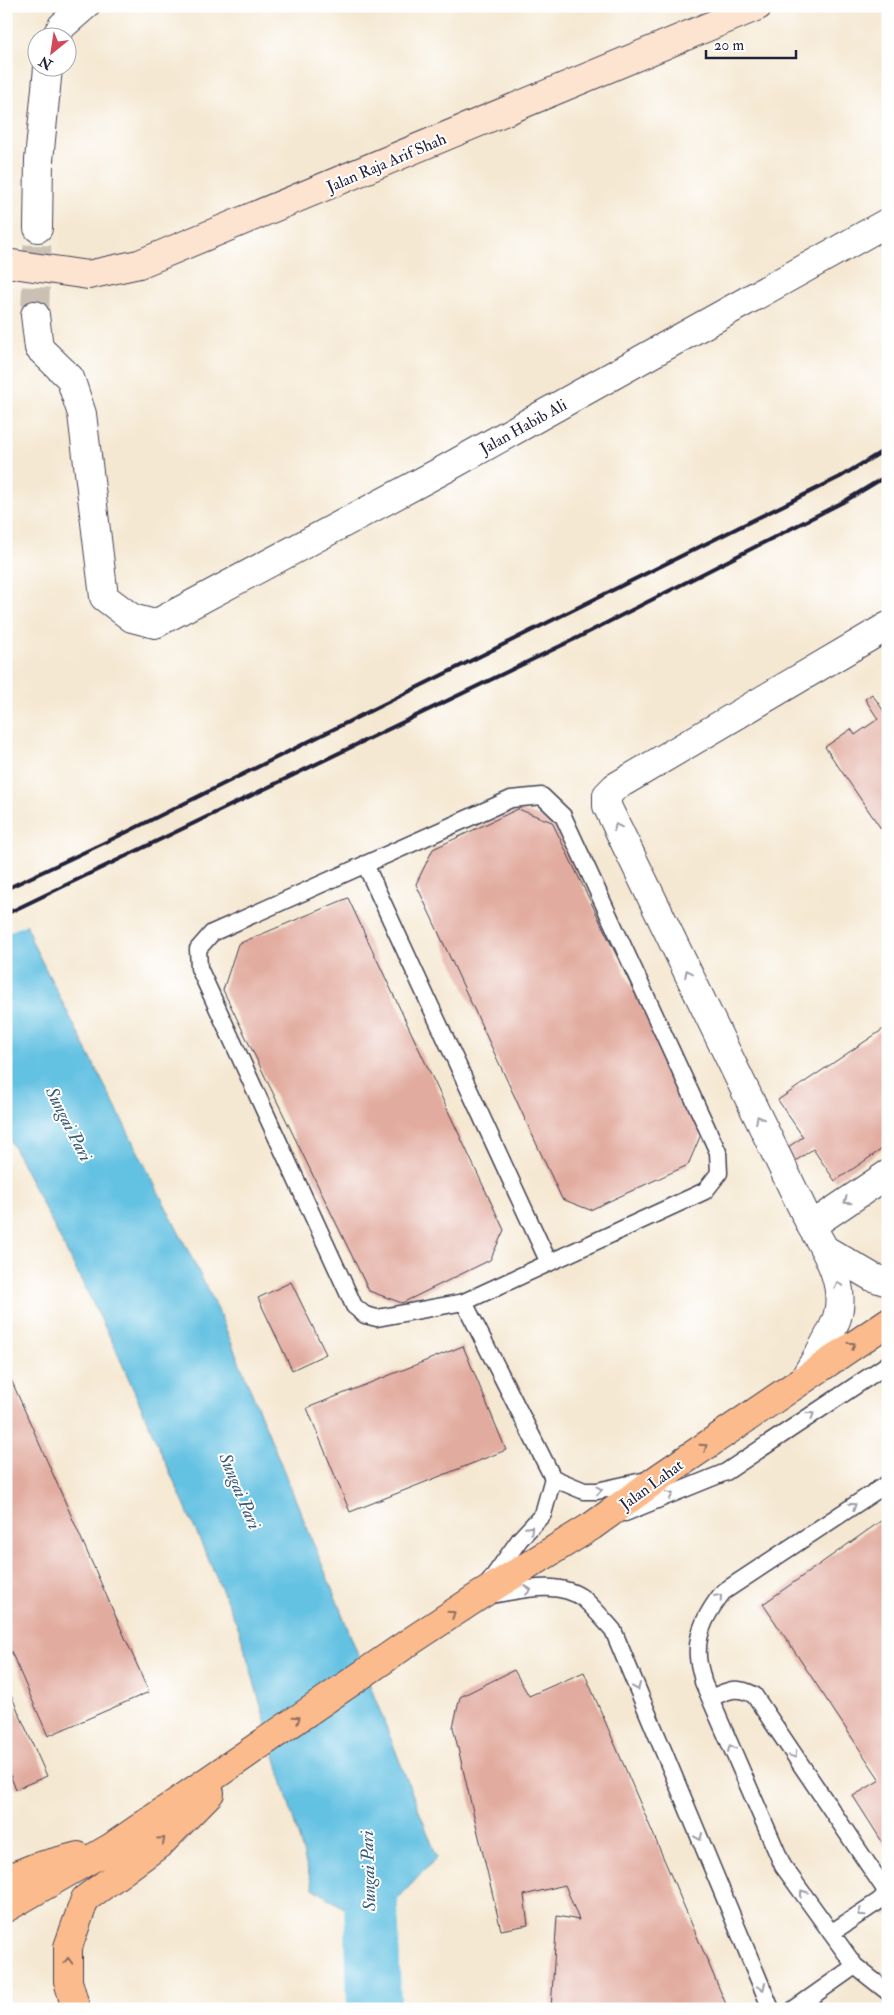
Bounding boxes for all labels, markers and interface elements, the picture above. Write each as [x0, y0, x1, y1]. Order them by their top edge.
north arrow [28, 28, 78, 78]
scale bar [706, 28, 796, 60]
text: 20 m [714, 36, 744, 55]
text: N [36, 52, 56, 74]
street label: Jalan Raja Arif Shah [323, 128, 450, 198]
street label: Jalan Habib Ali [476, 395, 571, 460]
one-way arrow [613, 823, 623, 832]
one-way arrow [684, 969, 694, 978]
water label: Sungai Pari [40, 1082, 97, 1165]
one-way arrow [755, 1115, 765, 1124]
one-way arrow [844, 1195, 853, 1204]
one-way arrow [833, 1282, 843, 1290]
one-way arrow [847, 1342, 856, 1352]
one-way arrow [806, 1412, 815, 1422]
one-way arrow [698, 1444, 707, 1453]
water label: Sungai Pari [213, 1449, 266, 1533]
street label: Jalan Lahat [615, 1455, 688, 1516]
one-way arrow [596, 1485, 604, 1496]
one-way arrow [665, 1490, 674, 1501]
one-way arrow [847, 1503, 857, 1512]
one-way arrow [524, 1526, 533, 1535]
one-way arrow [524, 1585, 532, 1596]
one-way arrow [713, 1594, 722, 1603]
one-way arrow [447, 1611, 456, 1621]
one-way arrow [630, 1682, 641, 1691]
one-way arrow [291, 1716, 300, 1725]
one-way arrow [727, 1744, 738, 1753]
one-way arrow [788, 1749, 797, 1758]
water label: Sungai Pari [356, 1830, 381, 1913]
one-way arrow [693, 1832, 704, 1841]
one-way arrow [157, 1837, 166, 1846]
one-way arrow [800, 1890, 808, 1899]
one-way arrow [858, 1907, 867, 1916]
one-way arrow [63, 1957, 73, 1964]
one-way arrow [756, 1982, 766, 1991]

